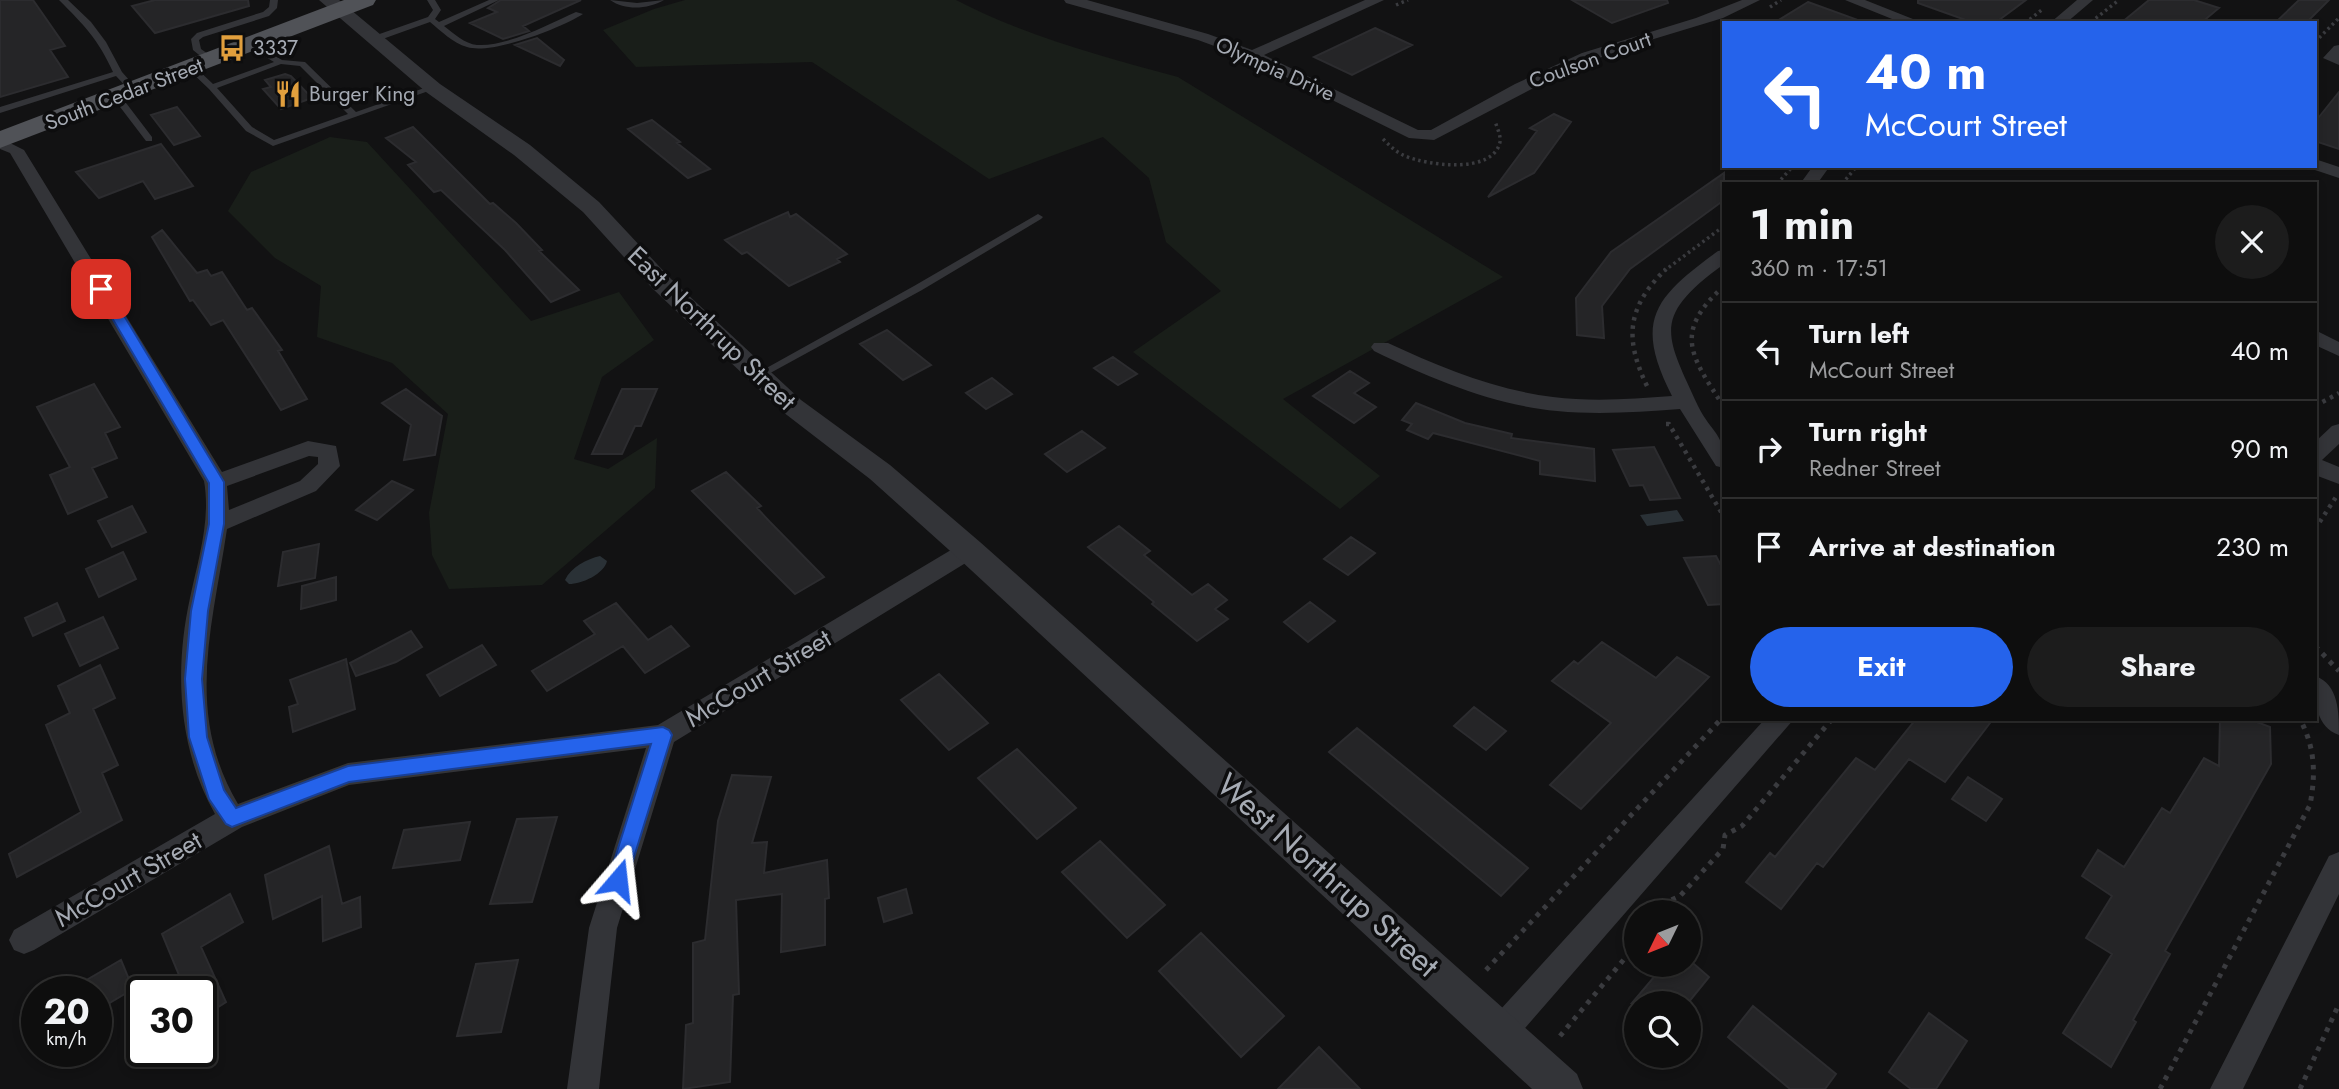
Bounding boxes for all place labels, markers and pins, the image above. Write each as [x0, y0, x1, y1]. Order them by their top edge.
bus stop icon: 3337 [217, 33, 247, 63]
place label: 3337 [253, 33, 298, 63]
restaurant icon: Burger King [273, 79, 303, 109]
place label: Burger King [309, 79, 415, 109]
pin [71, 259, 131, 319]

